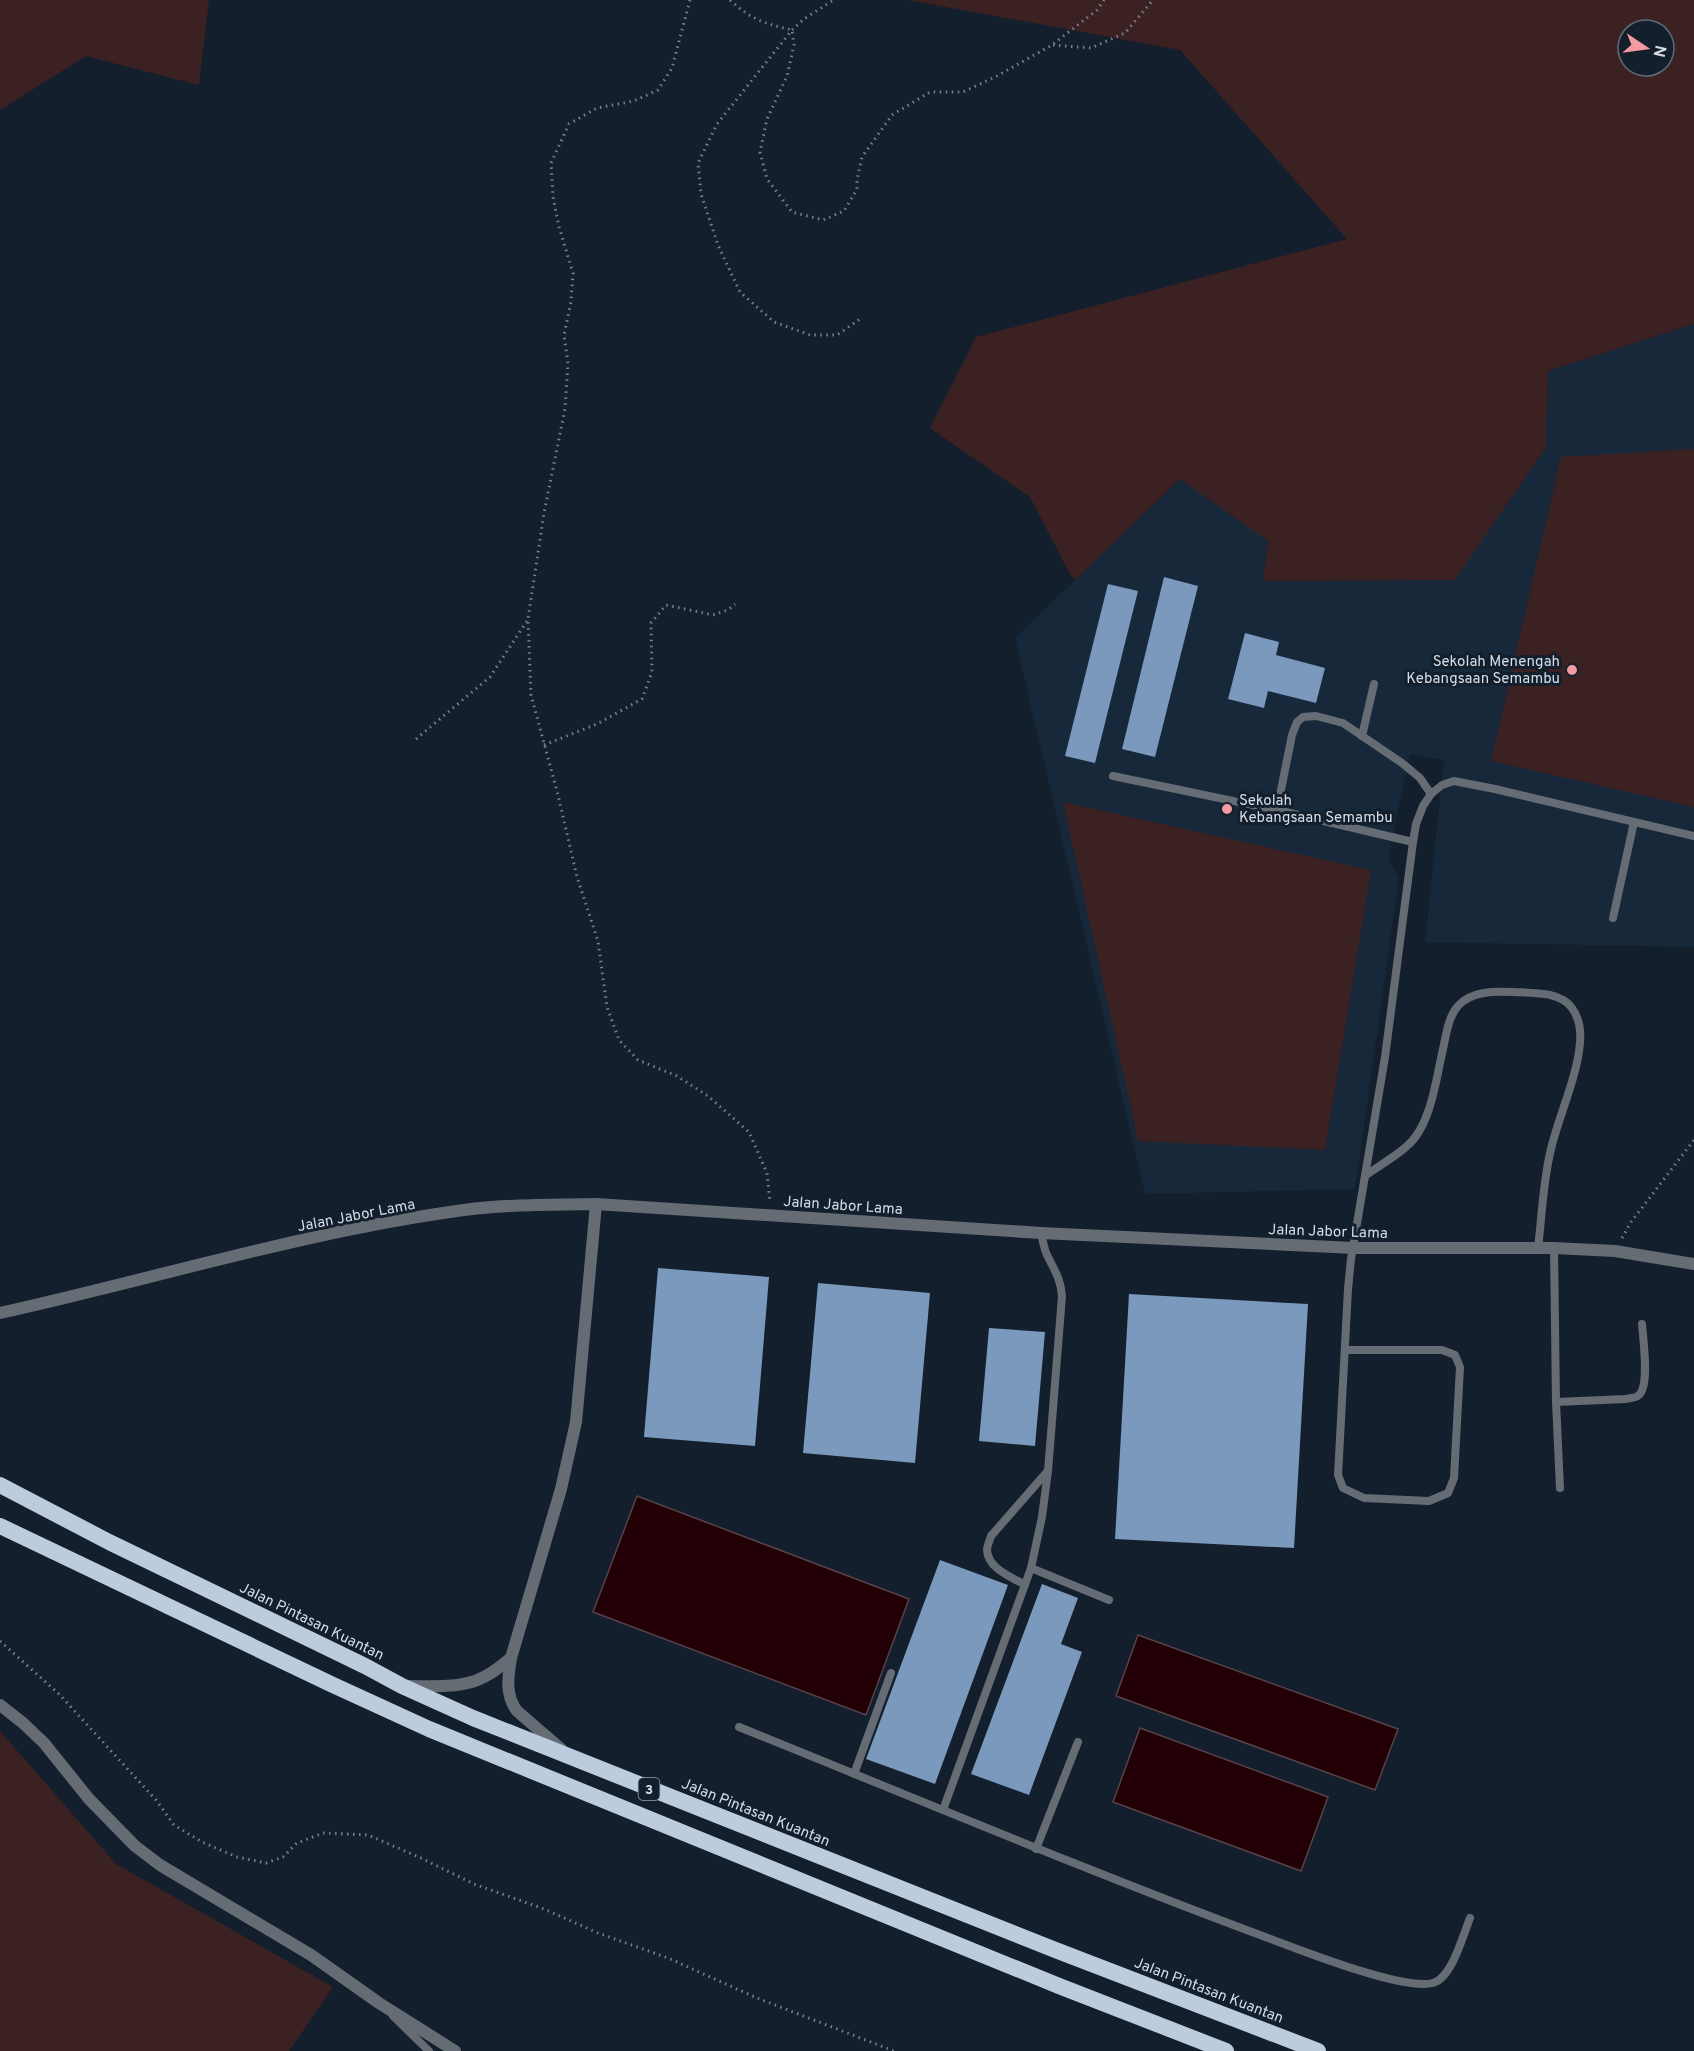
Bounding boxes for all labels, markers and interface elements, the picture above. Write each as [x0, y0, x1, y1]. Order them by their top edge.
north arrow [1616, 18, 1676, 78]
text: N [1648, 43, 1670, 59]
place label: Sekolah Menengah Kebangsaan Semambu [1406, 653, 1560, 689]
marker: Sekolah Menengah Kebangsaan Semambu [1565, 663, 1579, 677]
place label: Sekolah Kebangsaan Semambu [1239, 792, 1393, 828]
marker: Sekolah Kebangsaan Semambu [1220, 802, 1234, 816]
street label: Jalan Jabor Lama [783, 1193, 903, 1220]
street label: Jalan Jabor Lama [296, 1196, 417, 1237]
street label: Jalan Jabor Lama [1268, 1221, 1388, 1244]
street label: Jalan Pintasan Kuantan [236, 1579, 387, 1666]
street label: Jalan Pintasan Kuantan [678, 1775, 833, 1852]
road number: 3 [638, 1778, 660, 1800]
street label: Jalan Pintasan Kuantan [1131, 1954, 1286, 2029]

